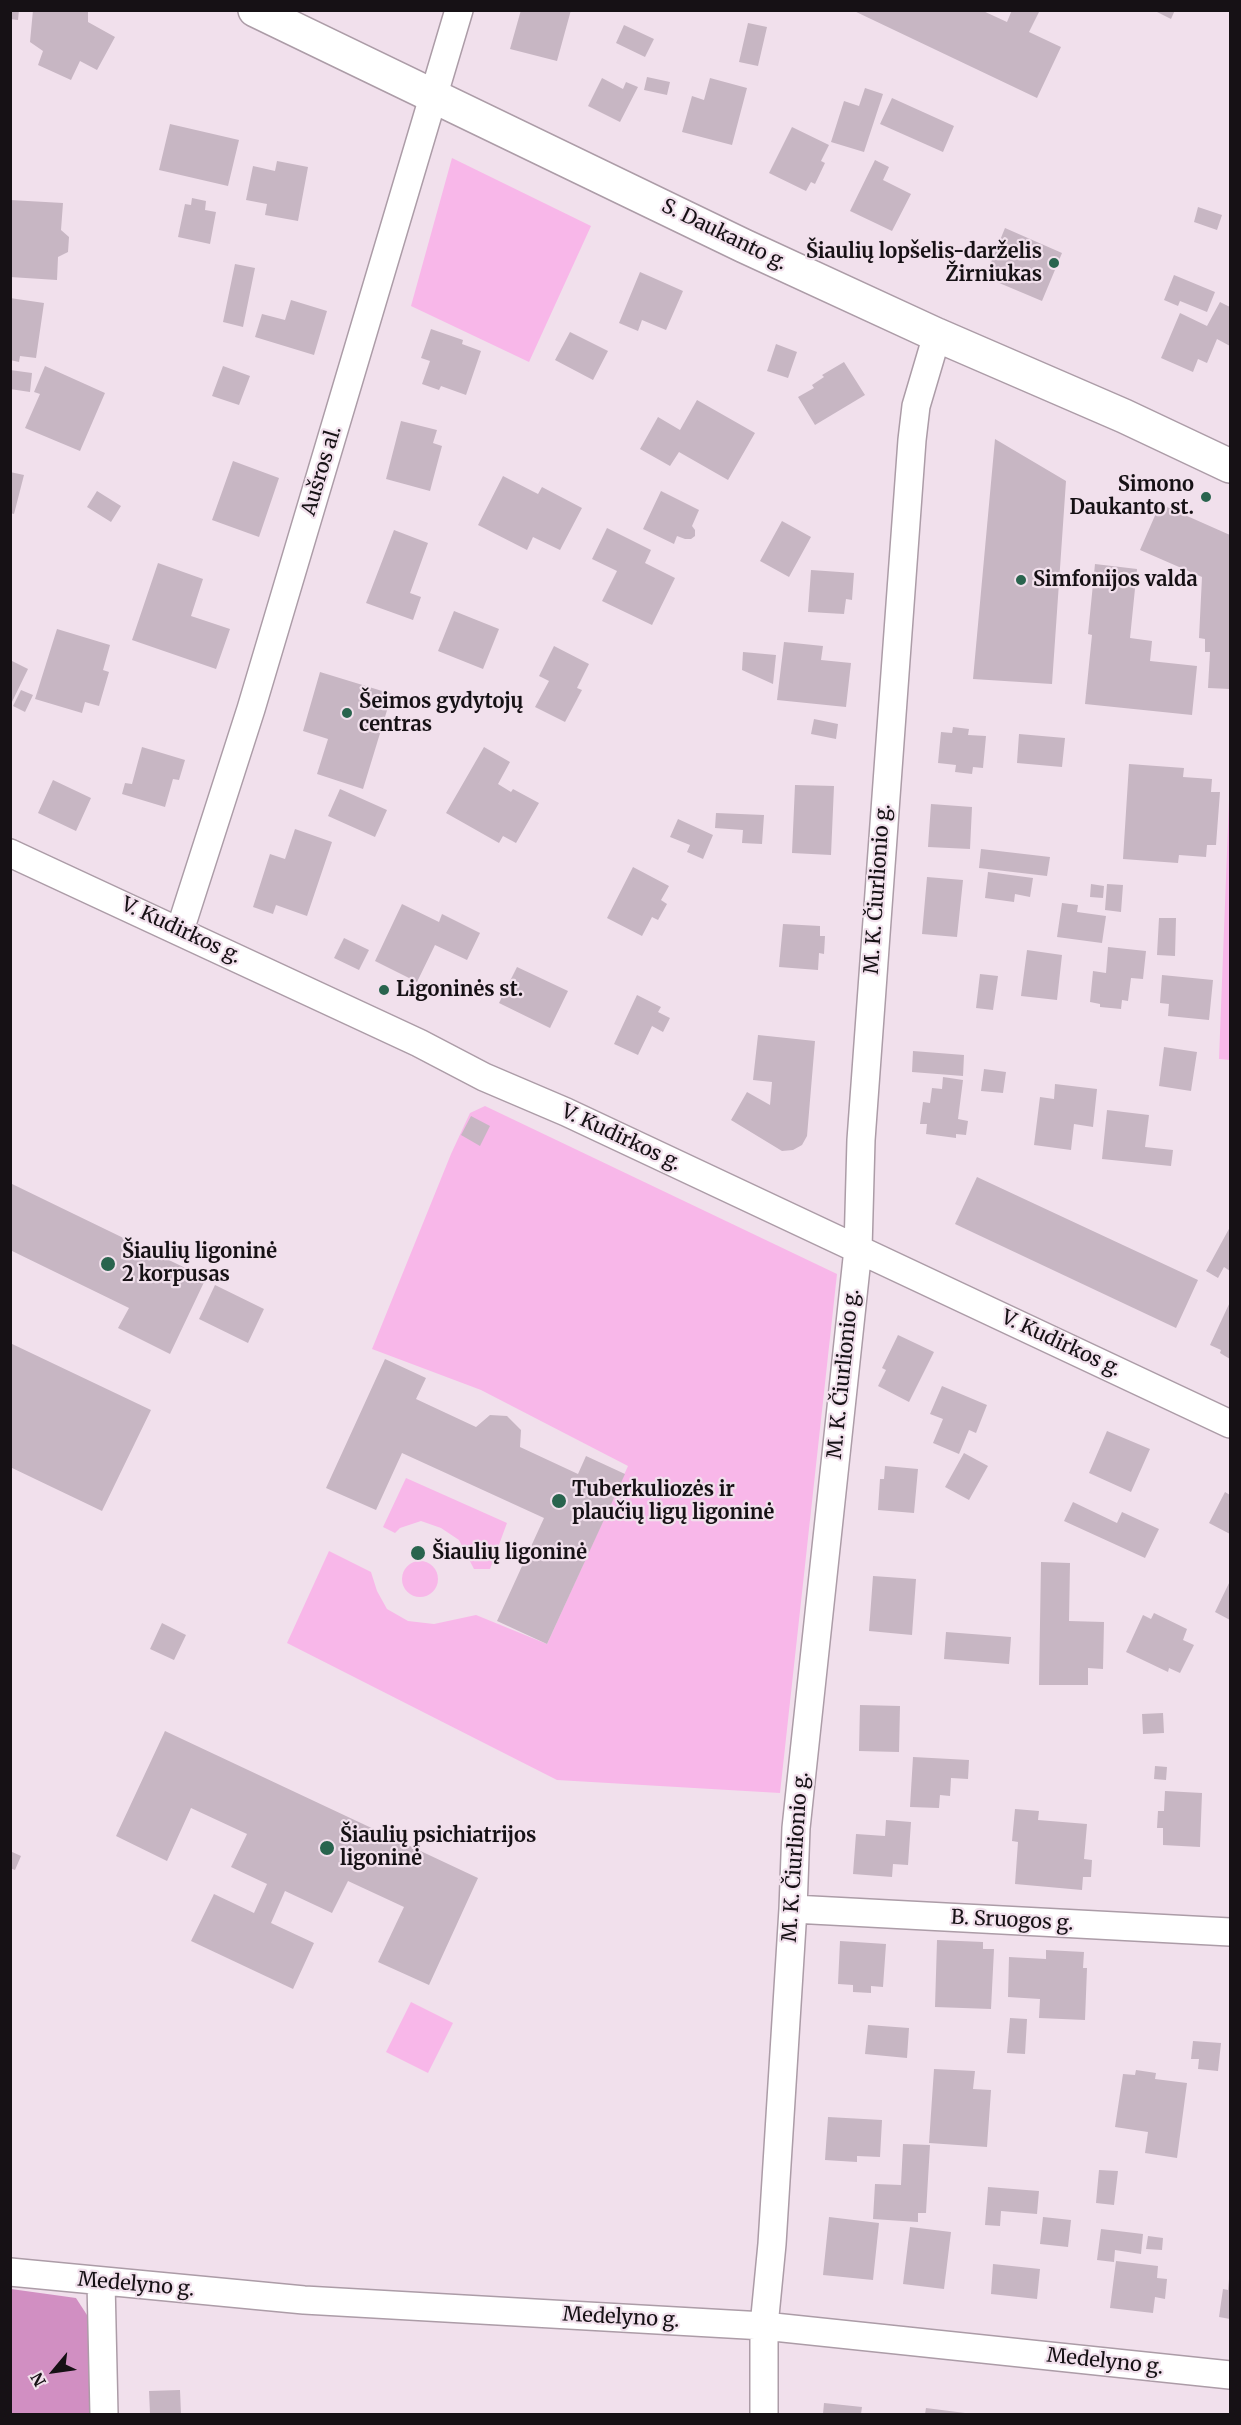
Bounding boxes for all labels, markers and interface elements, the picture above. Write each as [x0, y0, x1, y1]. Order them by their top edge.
street label: S. Daukanto g. [657, 194, 791, 276]
place label: Šiaulių lopšelis-darželis Žirniukas [806, 240, 1042, 287]
marker: Šiaulių lopšelis-darželis Žirniukas [1047, 256, 1061, 270]
street label: Aušros al. [297, 423, 347, 519]
place label: Simono Daukanto st. [1070, 473, 1194, 520]
marker: Simono Daukanto st. [1199, 490, 1213, 504]
place label: Simfonijos valda [1033, 568, 1198, 592]
marker: Simfonijos valda [1014, 573, 1028, 587]
place label: Šeimos gydytojų centras [359, 690, 523, 737]
marker: Šeimos gydytojų centras [340, 706, 354, 720]
street label: M. K. Čiurlionio g. [860, 803, 896, 975]
street label: V. Kudirkos g. [117, 893, 245, 969]
place label: Ligoninės st. [396, 978, 523, 1002]
marker: Ligoninės st. [377, 983, 391, 997]
street label: V. Kudirkos g. [557, 1100, 685, 1176]
place label: Šiaulių ligoninė 2 korpusas [122, 1240, 277, 1287]
marker: Šiaulių ligoninė 2 korpusas [99, 1255, 117, 1273]
street label: M. K. Čiurlionio g. [823, 1288, 865, 1460]
street label: V. Kudirkos g. [997, 1306, 1125, 1382]
place label: Tuberkuliozės ir plaučių ligų ligoninė [572, 1478, 774, 1525]
marker: Tuberkuliozės ir plaučių ligų ligoninė [550, 1492, 568, 1510]
place label: Šiaulių ligoninė [432, 1541, 587, 1565]
marker: Šiaulių ligoninė [409, 1544, 427, 1562]
street label: M. K. Čiurlionio g. [778, 1771, 814, 1943]
place label: Šiaulių psichiatrijos ligoninė [340, 1824, 536, 1871]
marker: Šiaulių psichiatrijos ligoninė [318, 1839, 336, 1857]
street label: B. Sruogos g. [950, 1906, 1074, 1936]
street label: Medelyno g. [77, 2268, 195, 2302]
street label: Medelyno g. [562, 2303, 680, 2333]
north arrow [24, 2341, 84, 2401]
street label: Medelyno g. [1046, 2344, 1164, 2380]
text: N [26, 2369, 50, 2390]

